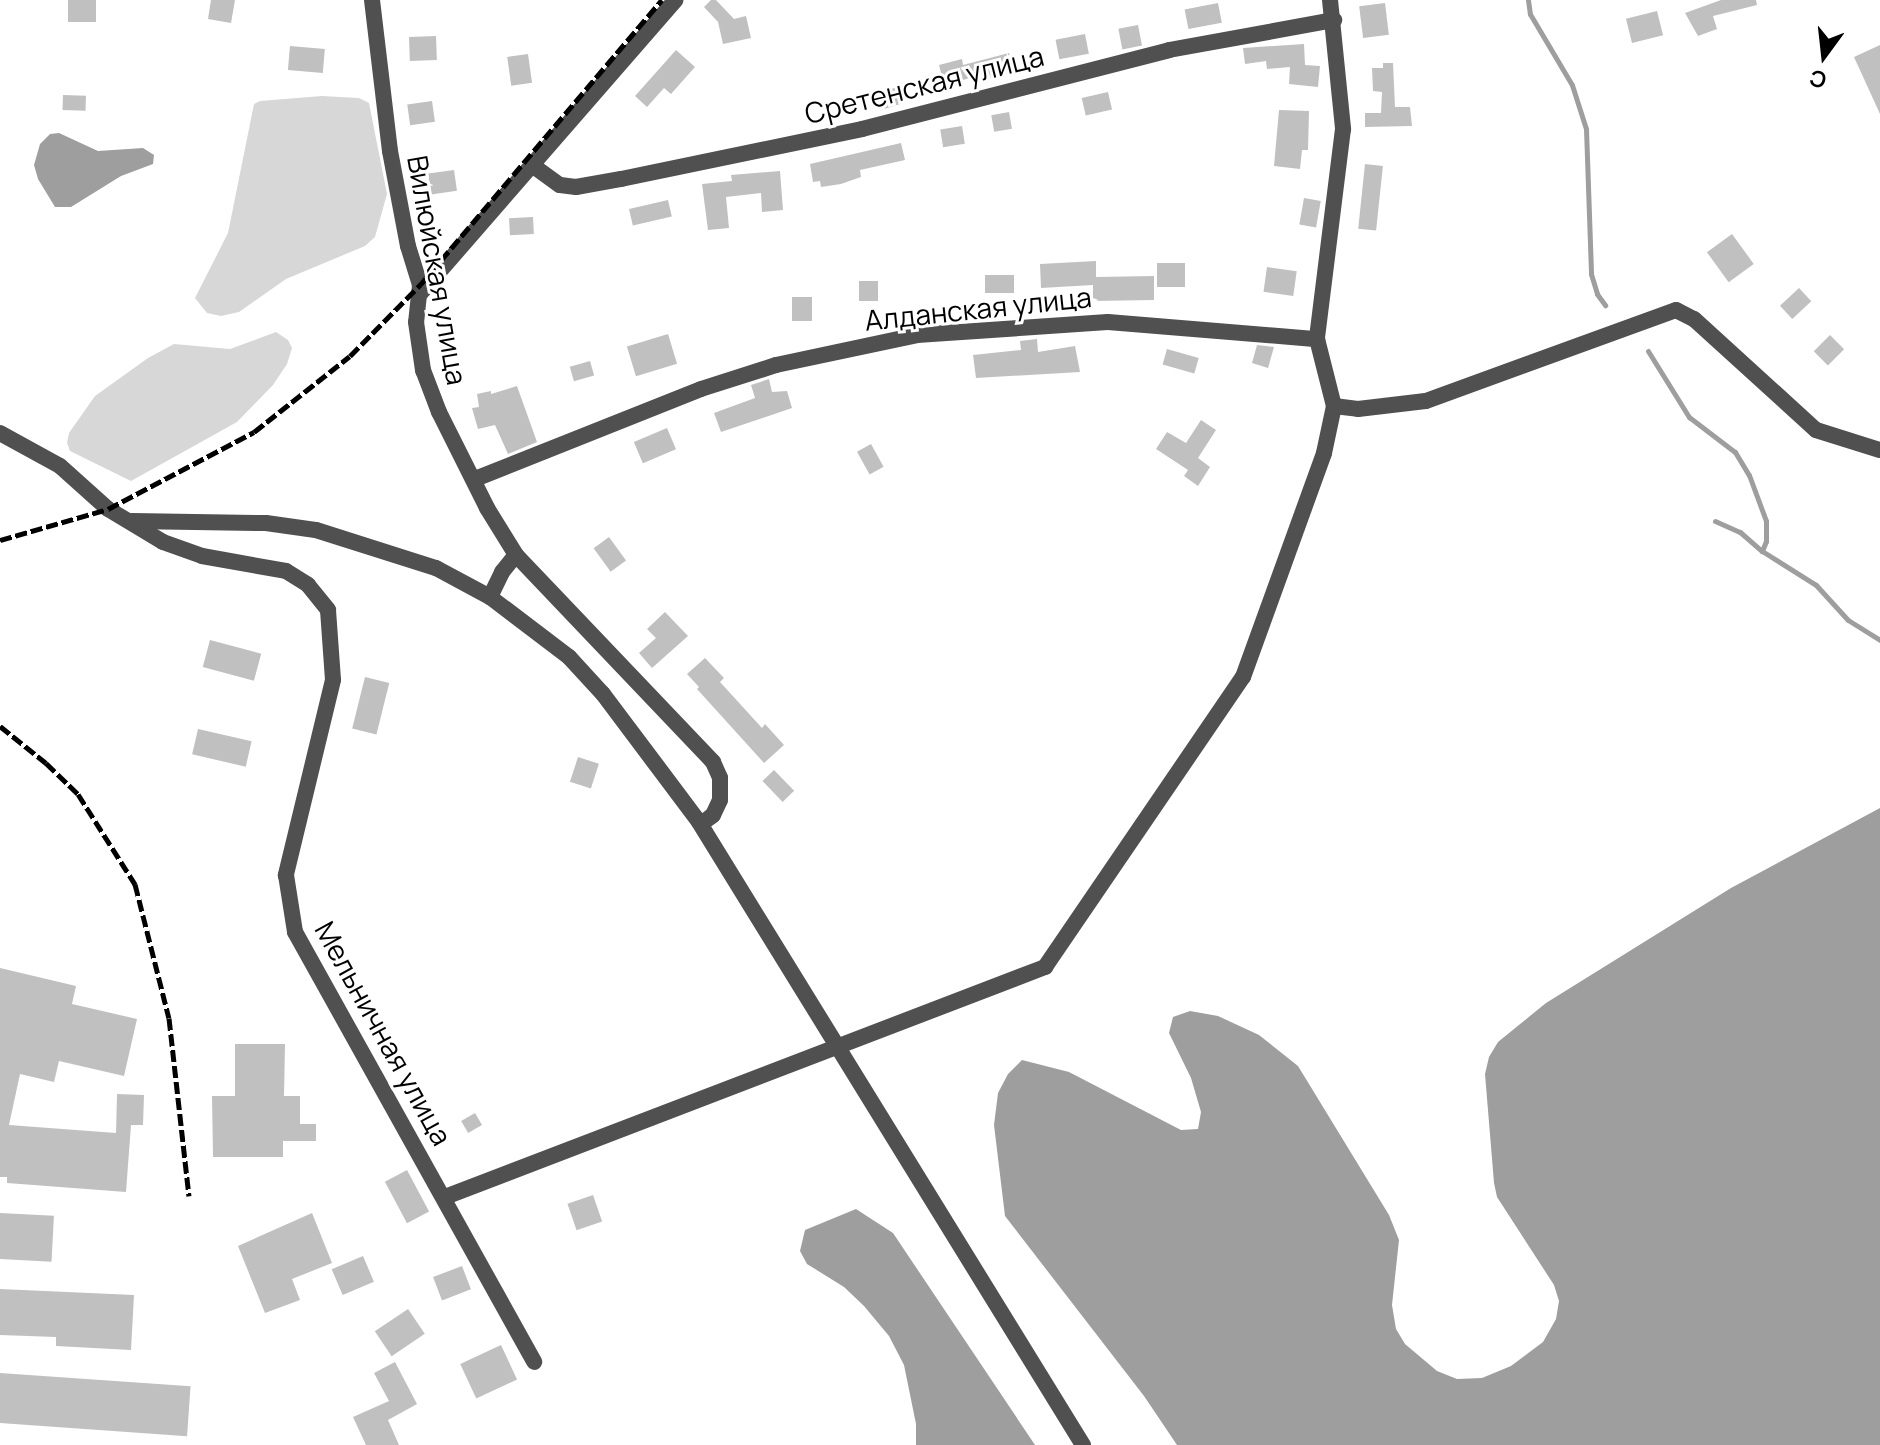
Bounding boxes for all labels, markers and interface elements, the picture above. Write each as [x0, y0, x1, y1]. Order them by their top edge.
north arrow [1784, 16, 1864, 96]
street label: Сретенская улица [801, 38, 1047, 130]
text: С [1806, 63, 1830, 96]
street label: Вилюйская улица [401, 153, 475, 387]
street label: Алданская улица [863, 279, 1093, 337]
street label: Мельничная улица [309, 915, 459, 1151]

